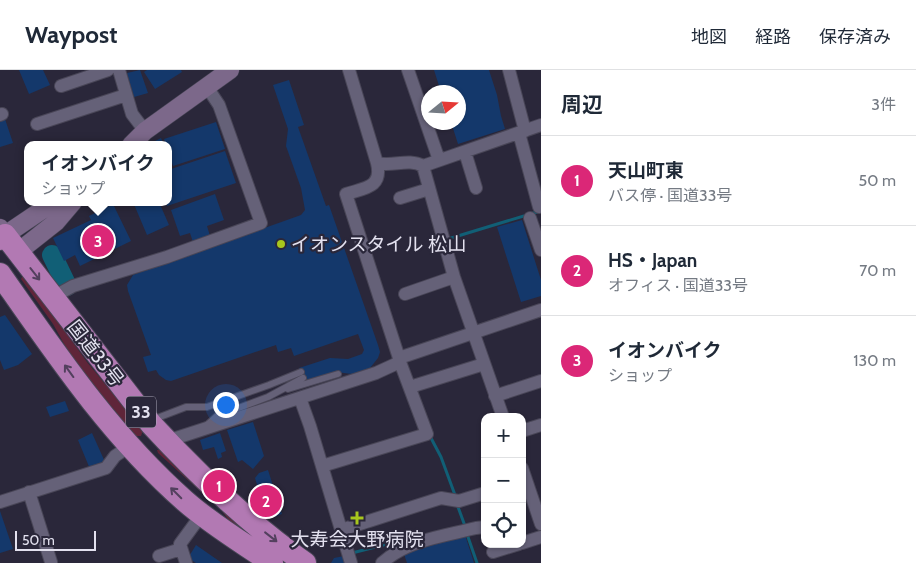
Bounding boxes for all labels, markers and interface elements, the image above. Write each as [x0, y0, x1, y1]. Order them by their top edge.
text: Waypost [25, 20, 117, 49]
text: 地図 [691, 26, 727, 48]
text: 経路 [755, 26, 791, 48]
text: 保存済み [819, 26, 891, 48]
north arrow [421, 85, 466, 130]
text: 周辺 [561, 92, 603, 117]
text: 3件 [871, 95, 896, 114]
popup [24, 141, 172, 206]
text: イオンバイク [41, 152, 155, 175]
text: 天山町東 [608, 159, 684, 182]
text: 1 [574, 171, 580, 190]
text: 50 m [859, 171, 896, 190]
text: ショップ [41, 179, 105, 198]
text: バス停 · 国道33号 [608, 186, 732, 205]
pin: 3 [82, 222, 114, 260]
place label: イオンスタイル 松山 [291, 233, 466, 256]
marker: イオンスタイル 松山 [275, 238, 287, 250]
text: HS・Japan [608, 249, 697, 272]
text: 2 [573, 261, 581, 280]
text: 70 m [859, 261, 896, 280]
one-way arrow [29, 267, 40, 280]
text: オフィス · 国道33号 [608, 276, 748, 295]
street label: 国道33号 [63, 316, 129, 391]
text: イオンバイク [608, 339, 722, 362]
text: 3 [573, 351, 581, 370]
text: 130 m [853, 351, 896, 370]
one-way arrow [63, 365, 74, 378]
text: ショップ [608, 366, 672, 385]
your location [213, 392, 239, 418]
road number: 33 [126, 397, 156, 428]
map controls [481, 413, 526, 548]
button: + [481, 413, 526, 458]
button: − [481, 458, 526, 503]
pin: 1 [203, 467, 235, 505]
pin: 2 [250, 482, 282, 520]
one-way arrow [171, 487, 183, 499]
button: locate [481, 503, 526, 548]
marker: 大寿会大野病院 [350, 511, 364, 525]
scale bar [15, 528, 96, 551]
place label: 大寿会大野病院 [290, 528, 424, 551]
text: 50 m [22, 531, 55, 549]
one-way arrow [264, 532, 277, 543]

